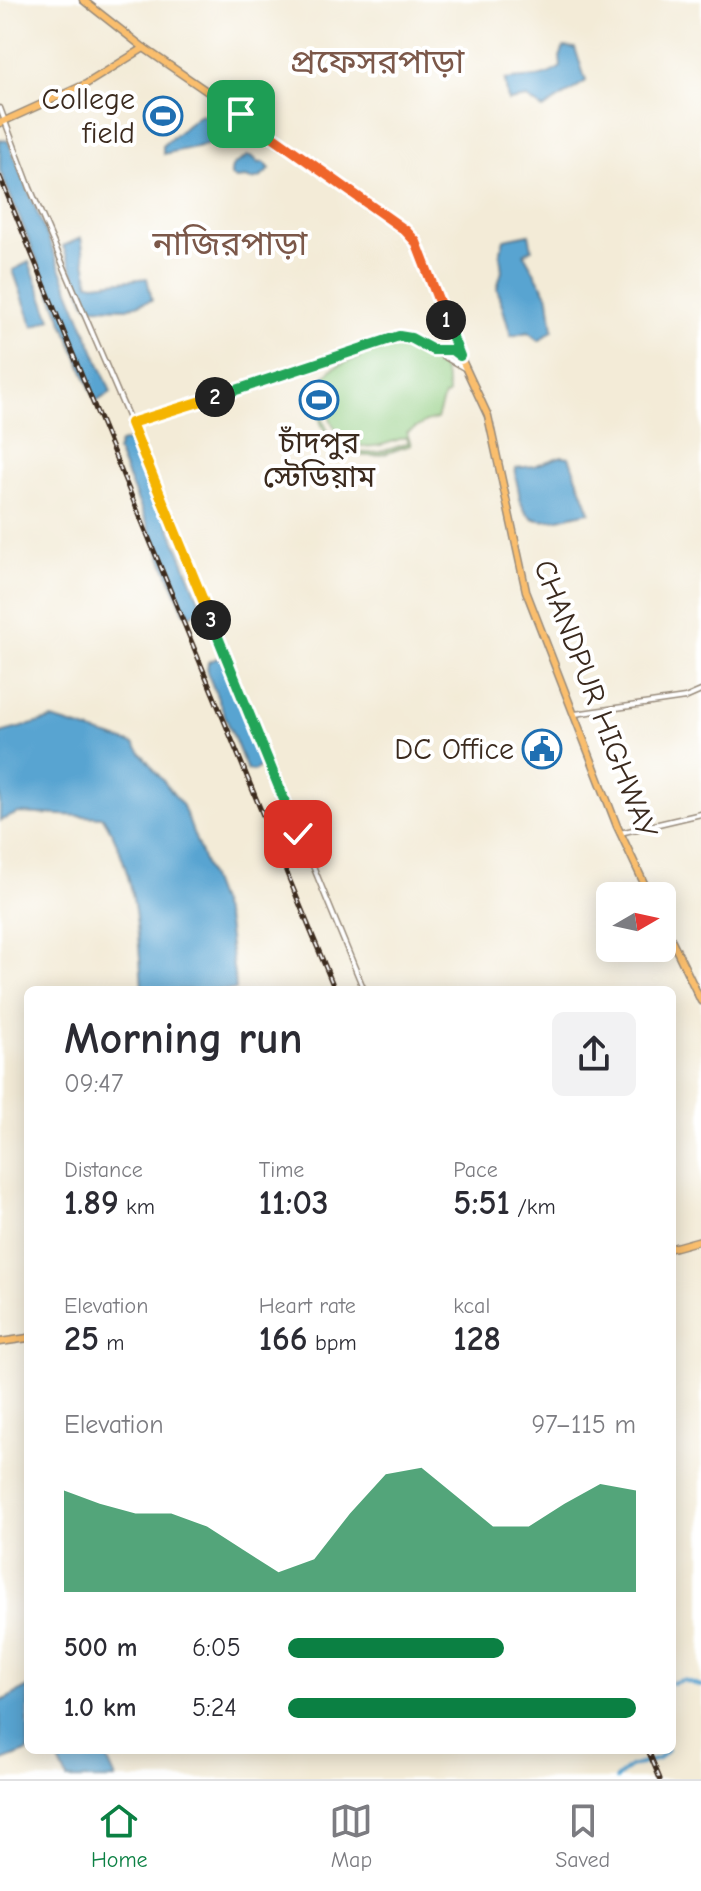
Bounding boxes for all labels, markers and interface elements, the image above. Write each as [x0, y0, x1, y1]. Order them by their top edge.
district label: প্রফেসরপাড়া [290, 42, 465, 82]
pin [207, 80, 275, 148]
place label: College field [42, 82, 135, 151]
icon: arrive [219, 92, 263, 136]
sports icon: College field [142, 95, 184, 137]
district label: নাজিরপাড়া [152, 224, 308, 264]
pin: 1 [426, 300, 466, 340]
text: 1 [442, 307, 450, 333]
pin: 2 [195, 377, 235, 417]
sports icon: চাঁদপুর স্টেডিয়াম [298, 379, 340, 421]
text: 2 [210, 384, 220, 410]
place label: চাঁদপুর স্টেডিয়াম [263, 426, 376, 495]
street label: CHANDPUR HIGHWAY [526, 555, 665, 843]
pin: 3 [191, 600, 231, 640]
text: 3 [206, 607, 216, 633]
public building icon: DC Office [521, 728, 563, 770]
place label: DC Office [394, 732, 514, 767]
pin [264, 800, 332, 868]
icon: check [276, 812, 320, 856]
north arrow [596, 882, 676, 962]
map controls [596, 882, 676, 962]
button: share [552, 1012, 636, 1096]
text: Morning run [64, 1013, 303, 1064]
text: 09:47 [64, 1069, 123, 1099]
text: Distance [64, 1157, 143, 1183]
text: Time [259, 1157, 304, 1183]
text: Pace [453, 1157, 498, 1183]
text: 1.89 [64, 1183, 119, 1223]
text: 11:03 [259, 1183, 329, 1223]
text: 5:51 [453, 1183, 510, 1223]
text: km [119, 1194, 155, 1220]
text: /km [510, 1194, 556, 1220]
text: Elevation [64, 1293, 148, 1319]
text: Heart rate [259, 1293, 356, 1319]
text: kcal [453, 1293, 490, 1319]
text: 25 [64, 1319, 99, 1359]
text: 166 [259, 1319, 308, 1359]
text: 128 [453, 1319, 501, 1359]
text: m [99, 1330, 125, 1356]
text: bpm [308, 1330, 357, 1356]
text: Elevation [64, 1410, 164, 1440]
text: 97–115 m [532, 1410, 636, 1440]
text: 500 m [64, 1633, 138, 1663]
text: 6:05 [192, 1633, 241, 1663]
text: 1.0 km [64, 1693, 136, 1723]
text: 5:24 [192, 1693, 237, 1723]
tab: Home [91, 1799, 148, 1873]
tab: Map [329, 1799, 373, 1873]
tab: Saved [555, 1799, 610, 1873]

